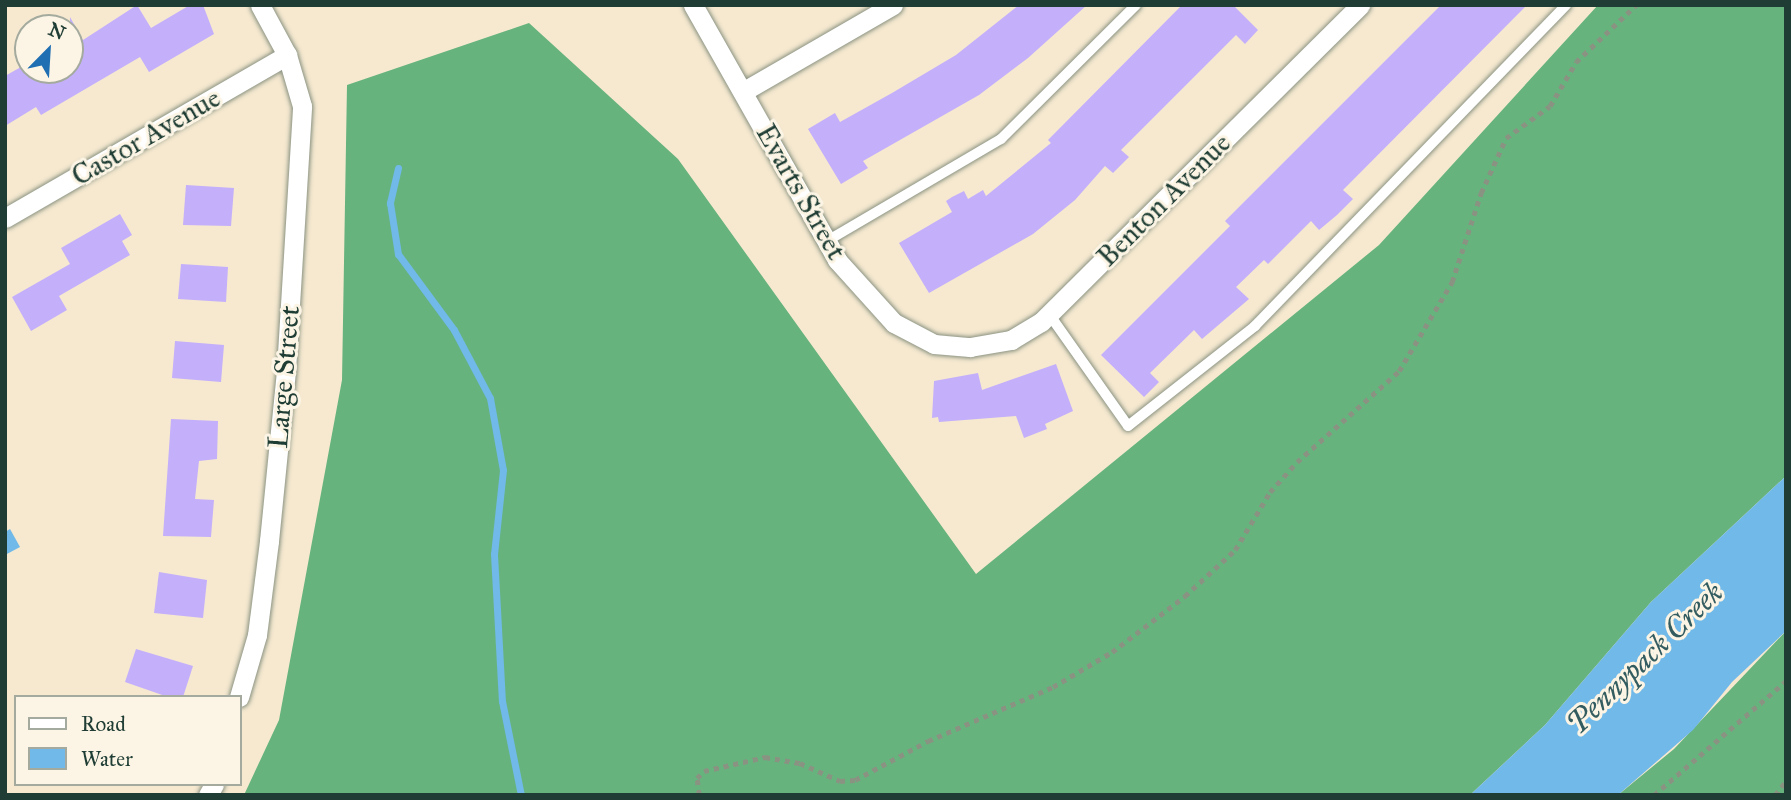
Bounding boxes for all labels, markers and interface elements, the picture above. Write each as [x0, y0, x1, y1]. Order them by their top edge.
north arrow [14, 14, 84, 84]
text: N [45, 17, 69, 45]
street label: Castor Avenue [66, 81, 226, 193]
street label: Evarts Street [749, 118, 853, 266]
street label: Benton Avenue [1090, 126, 1238, 274]
street label: Large Street [261, 304, 307, 450]
water label: Pennypack Creek [1559, 575, 1731, 741]
legend [14, 695, 242, 786]
text: Road [81, 711, 126, 737]
text: Water [81, 746, 133, 772]

